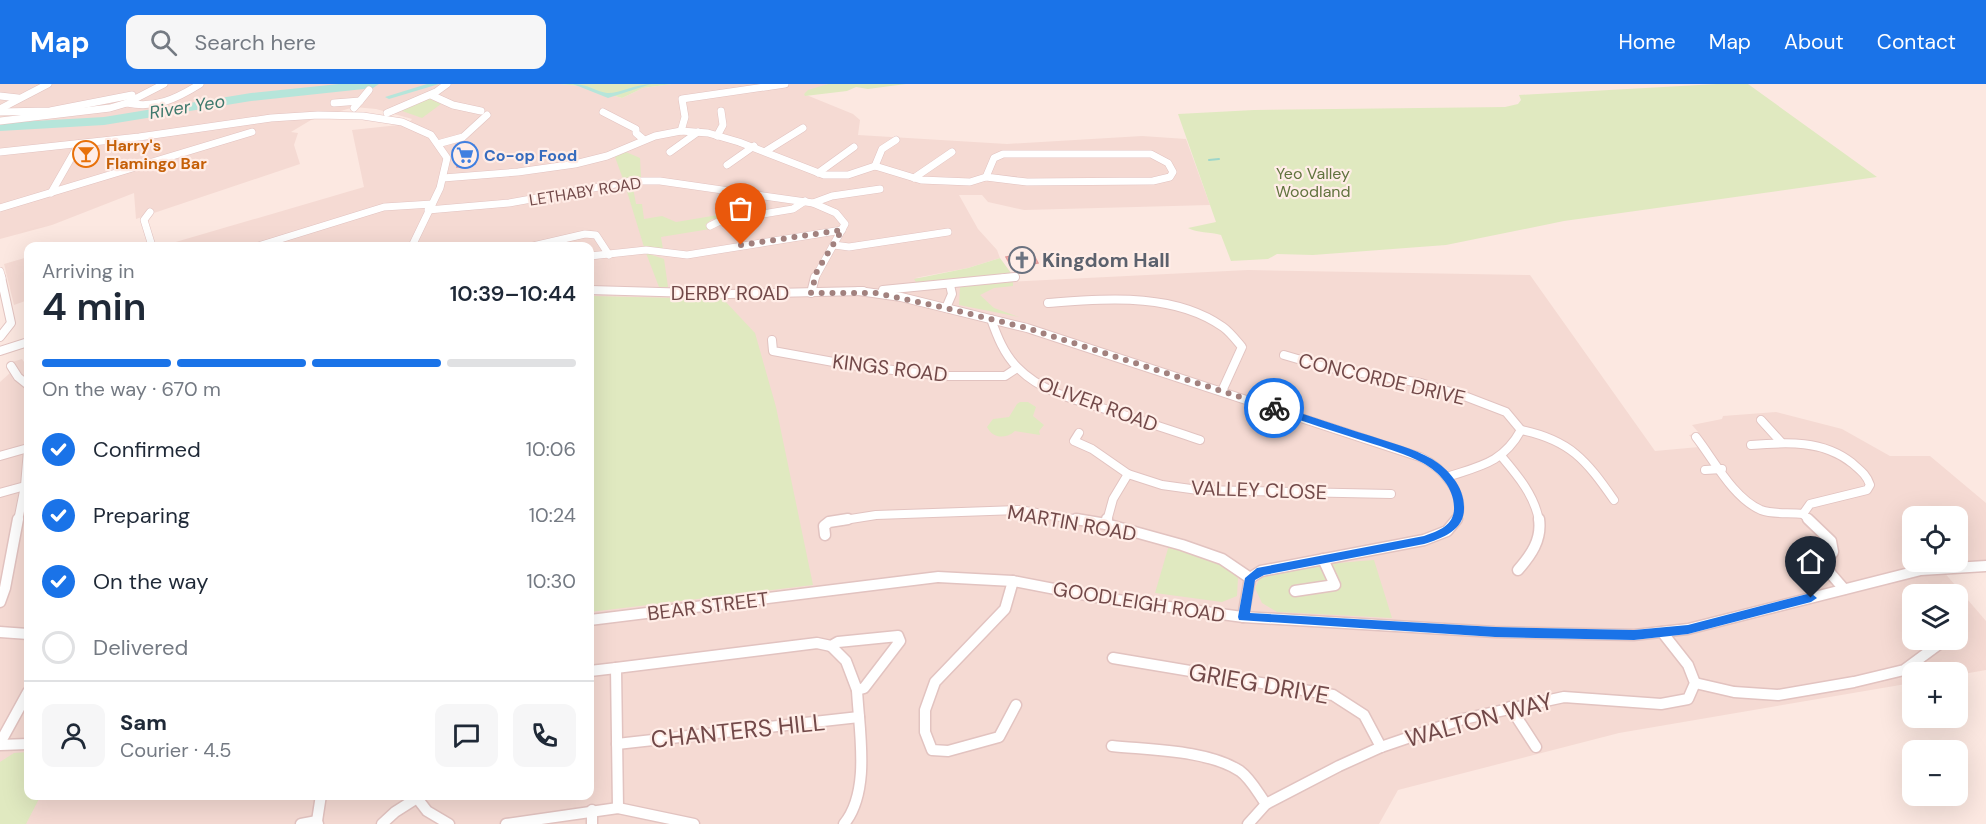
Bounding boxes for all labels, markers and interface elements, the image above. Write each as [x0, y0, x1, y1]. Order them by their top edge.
search box [126, 15, 546, 69]
text: Map [30, 24, 90, 61]
icon: search [147, 26, 180, 59]
text: Search here [195, 28, 316, 57]
text: Home [1618, 28, 1676, 56]
text: Map [1709, 28, 1751, 56]
text: About [1784, 28, 1844, 56]
text: Contact [1877, 28, 1956, 56]
water label: River Yeo [147, 89, 227, 125]
place label: Harry's Flamingo Bar [106, 135, 207, 174]
bar icon: Harry's Flamingo Bar [71, 139, 101, 169]
supermarket icon: Co-op Food [450, 140, 480, 170]
place label: Co-op Food [484, 145, 577, 166]
park label: Yeo Valley Woodland [1275, 163, 1351, 202]
street label: LETHABY ROAD [527, 172, 643, 211]
pin [715, 183, 766, 245]
icon: bag [724, 192, 757, 225]
church icon: Kingdom Hall [1007, 245, 1037, 275]
place label: Kingdom Hall [1042, 247, 1170, 273]
text: Arriving in [42, 258, 134, 284]
text: 10:39–10:44 [450, 279, 576, 308]
street label: DERBY ROAD [671, 280, 789, 306]
text: 4 min [42, 281, 146, 332]
street label: CONCORDE DRIVE [1296, 347, 1468, 411]
street label: KINGS ROAD [831, 348, 949, 388]
street label: OLIVER ROAD [1034, 370, 1162, 438]
text: On the way · 670 m [42, 376, 221, 402]
courier [1244, 378, 1304, 438]
icon: bike [1258, 392, 1291, 425]
icon: check [42, 433, 75, 466]
text: Confirmed [93, 435, 201, 464]
text: 10:06 [526, 436, 576, 462]
street label: VALLEY CLOSE [1191, 475, 1327, 505]
icon: check [42, 499, 75, 532]
street label: MARTIN ROAD [1006, 499, 1138, 547]
text: Preparing [93, 501, 190, 530]
text: 10:24 [529, 502, 576, 528]
map controls [1902, 506, 1968, 806]
button: locate [1902, 506, 1968, 572]
pin [1785, 536, 1836, 598]
icon: home [1794, 545, 1827, 578]
icon: check [42, 565, 75, 598]
text: On the way [93, 567, 208, 596]
text: 10:30 [527, 568, 576, 594]
street label: GOODLEIGH ROAD [1051, 576, 1227, 628]
button: layers [1902, 584, 1968, 650]
street label: BEAR STREET [646, 586, 770, 626]
text: Delivered [93, 633, 188, 662]
street label: GRIEG DRIVE [1186, 656, 1332, 711]
button: + [1902, 662, 1968, 728]
street label: WALTON WAY [1402, 685, 1556, 754]
button: person [42, 704, 105, 767]
button: chat [435, 704, 498, 767]
button: phone [513, 704, 576, 767]
street label: CHANTERS HILL [649, 706, 827, 755]
text: Sam [120, 708, 167, 737]
text: Courier · 4.5 [120, 737, 232, 763]
button: − [1902, 740, 1968, 806]

